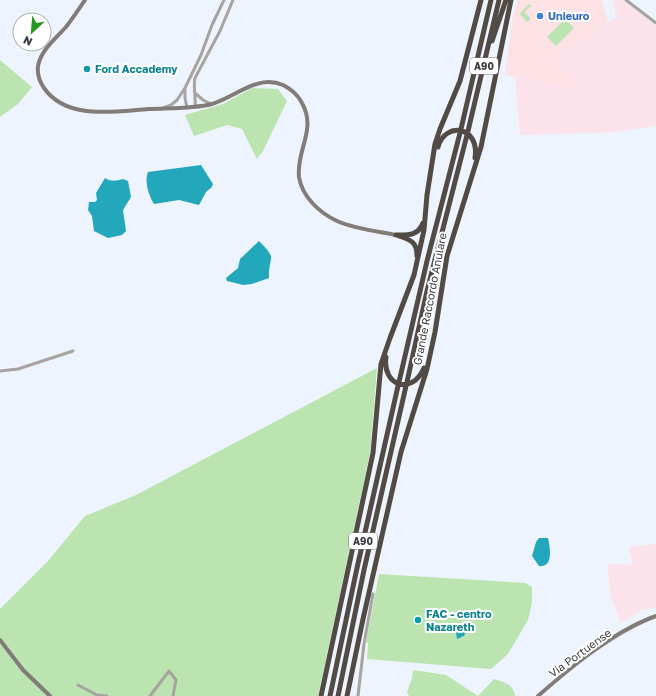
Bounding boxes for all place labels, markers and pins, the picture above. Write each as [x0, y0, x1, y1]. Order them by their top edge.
place label: Unieuro [548, 9, 590, 22]
marker: Unieuro [535, 11, 545, 21]
place label: Ford Accademy [95, 62, 178, 75]
marker: Ford Accademy [82, 64, 92, 74]
place label: FAC - centro Nazareth [426, 607, 492, 633]
marker: FAC - centro Nazareth [413, 615, 423, 625]

